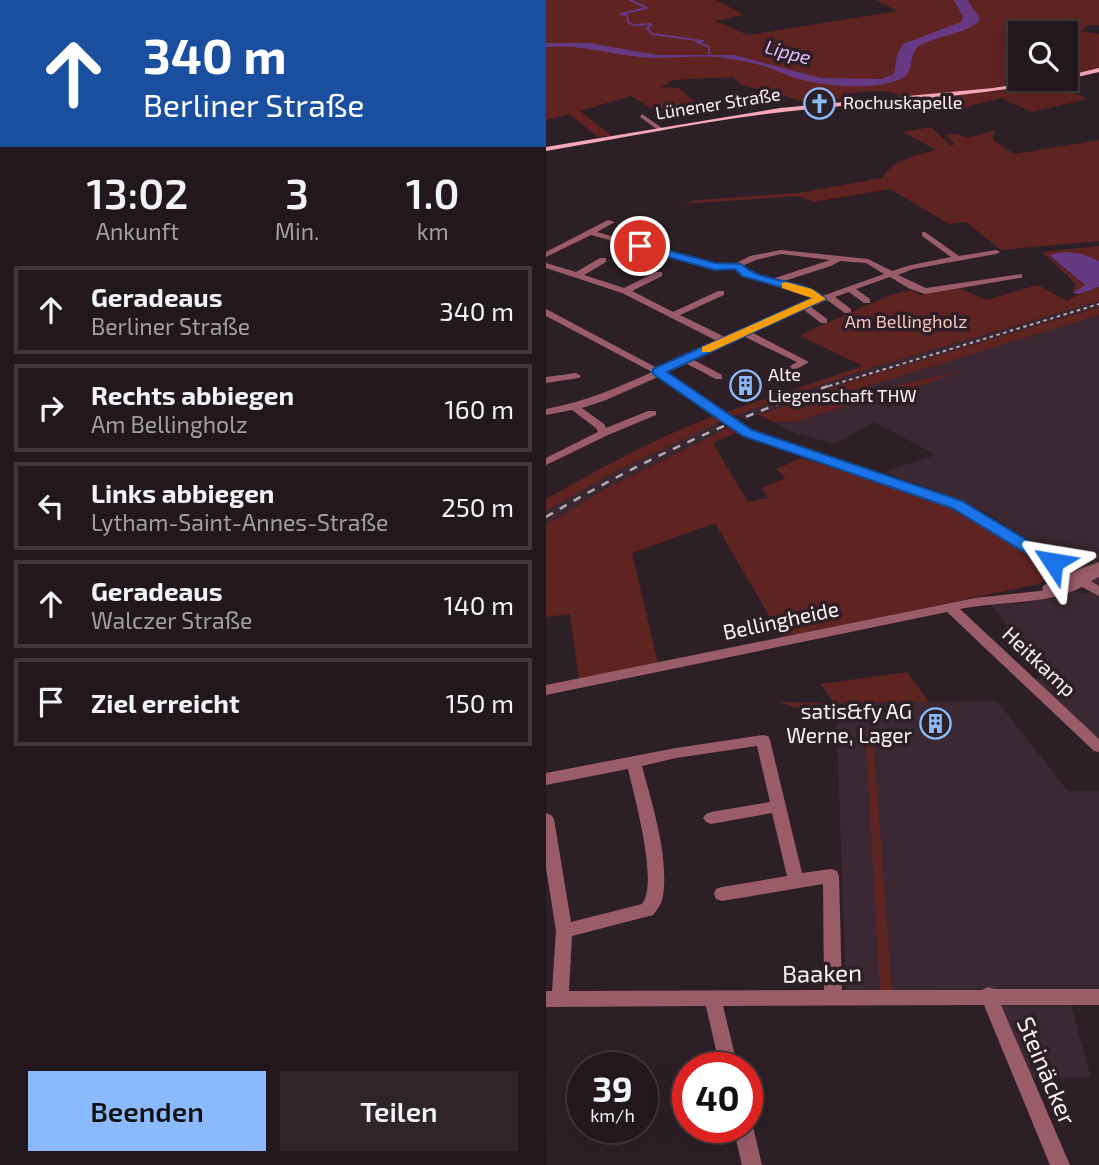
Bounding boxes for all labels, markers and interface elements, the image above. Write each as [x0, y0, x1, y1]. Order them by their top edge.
map controls [1008, 21, 1078, 91]
button: search [1008, 21, 1078, 91]
text: 340 m [143, 25, 287, 84]
icon: ahead [28, 28, 119, 119]
water label: Lippe [763, 34, 814, 69]
street label: Lünener Straße [654, 82, 782, 124]
text: Berliner Straße [143, 85, 365, 123]
church icon: Rochuskapelle [803, 86, 837, 120]
place label: Rochuskapelle [843, 91, 962, 113]
text: 13:02 [87, 167, 188, 217]
text: 3 [285, 167, 309, 217]
text: 1.0 [406, 167, 459, 217]
pin [610, 216, 670, 276]
text: Ankunft [96, 217, 179, 245]
text: Min. [275, 217, 319, 245]
text: km [417, 217, 449, 245]
icon: arrive [621, 227, 659, 265]
text: Geradeaus [91, 281, 223, 312]
icon: ahead [32, 291, 70, 329]
text: 340 m [439, 295, 514, 326]
park label: Am Bellingholz [845, 310, 967, 332]
text: Berliner Straße [91, 312, 250, 340]
place label: Alte Liegenschaft THW [768, 363, 917, 406]
building icon: Alte Liegenschaft THW [728, 368, 762, 402]
text: Rechts abbiegen [91, 379, 294, 410]
icon: right [32, 389, 70, 427]
text: 160 m [445, 393, 514, 424]
text: Am Bellingholz [91, 410, 248, 438]
text: Links abbiegen [91, 477, 275, 508]
icon: left [32, 487, 70, 525]
text: 250 m [441, 491, 514, 522]
text: Lytham-Saint-Annes-Straße [91, 508, 388, 536]
position arrow [1016, 525, 1090, 599]
text: Geradeaus [91, 575, 223, 606]
icon: ahead [32, 585, 70, 623]
text: 140 m [443, 589, 514, 620]
street label: Bellingheide [720, 595, 841, 644]
text: Walczer Straße [91, 606, 252, 634]
street label: Heitkamp [998, 621, 1082, 701]
icon: arrive [32, 683, 70, 721]
text: Ziel erreicht [91, 687, 240, 718]
text: 150 m [445, 687, 514, 718]
place label: satis&fy AG Werne, Lager [786, 698, 913, 747]
building icon: satis&fy AG Werne, Lager [918, 707, 952, 741]
street label: Baaken [782, 957, 862, 988]
street label: Steinäcker [1012, 1012, 1083, 1129]
speed limit sign: 40 [672, 1052, 763, 1143]
text: 39 [592, 1067, 633, 1109]
button: Beenden [28, 1071, 266, 1151]
button: Teilen [280, 1071, 518, 1151]
text: km/h [590, 1104, 635, 1126]

